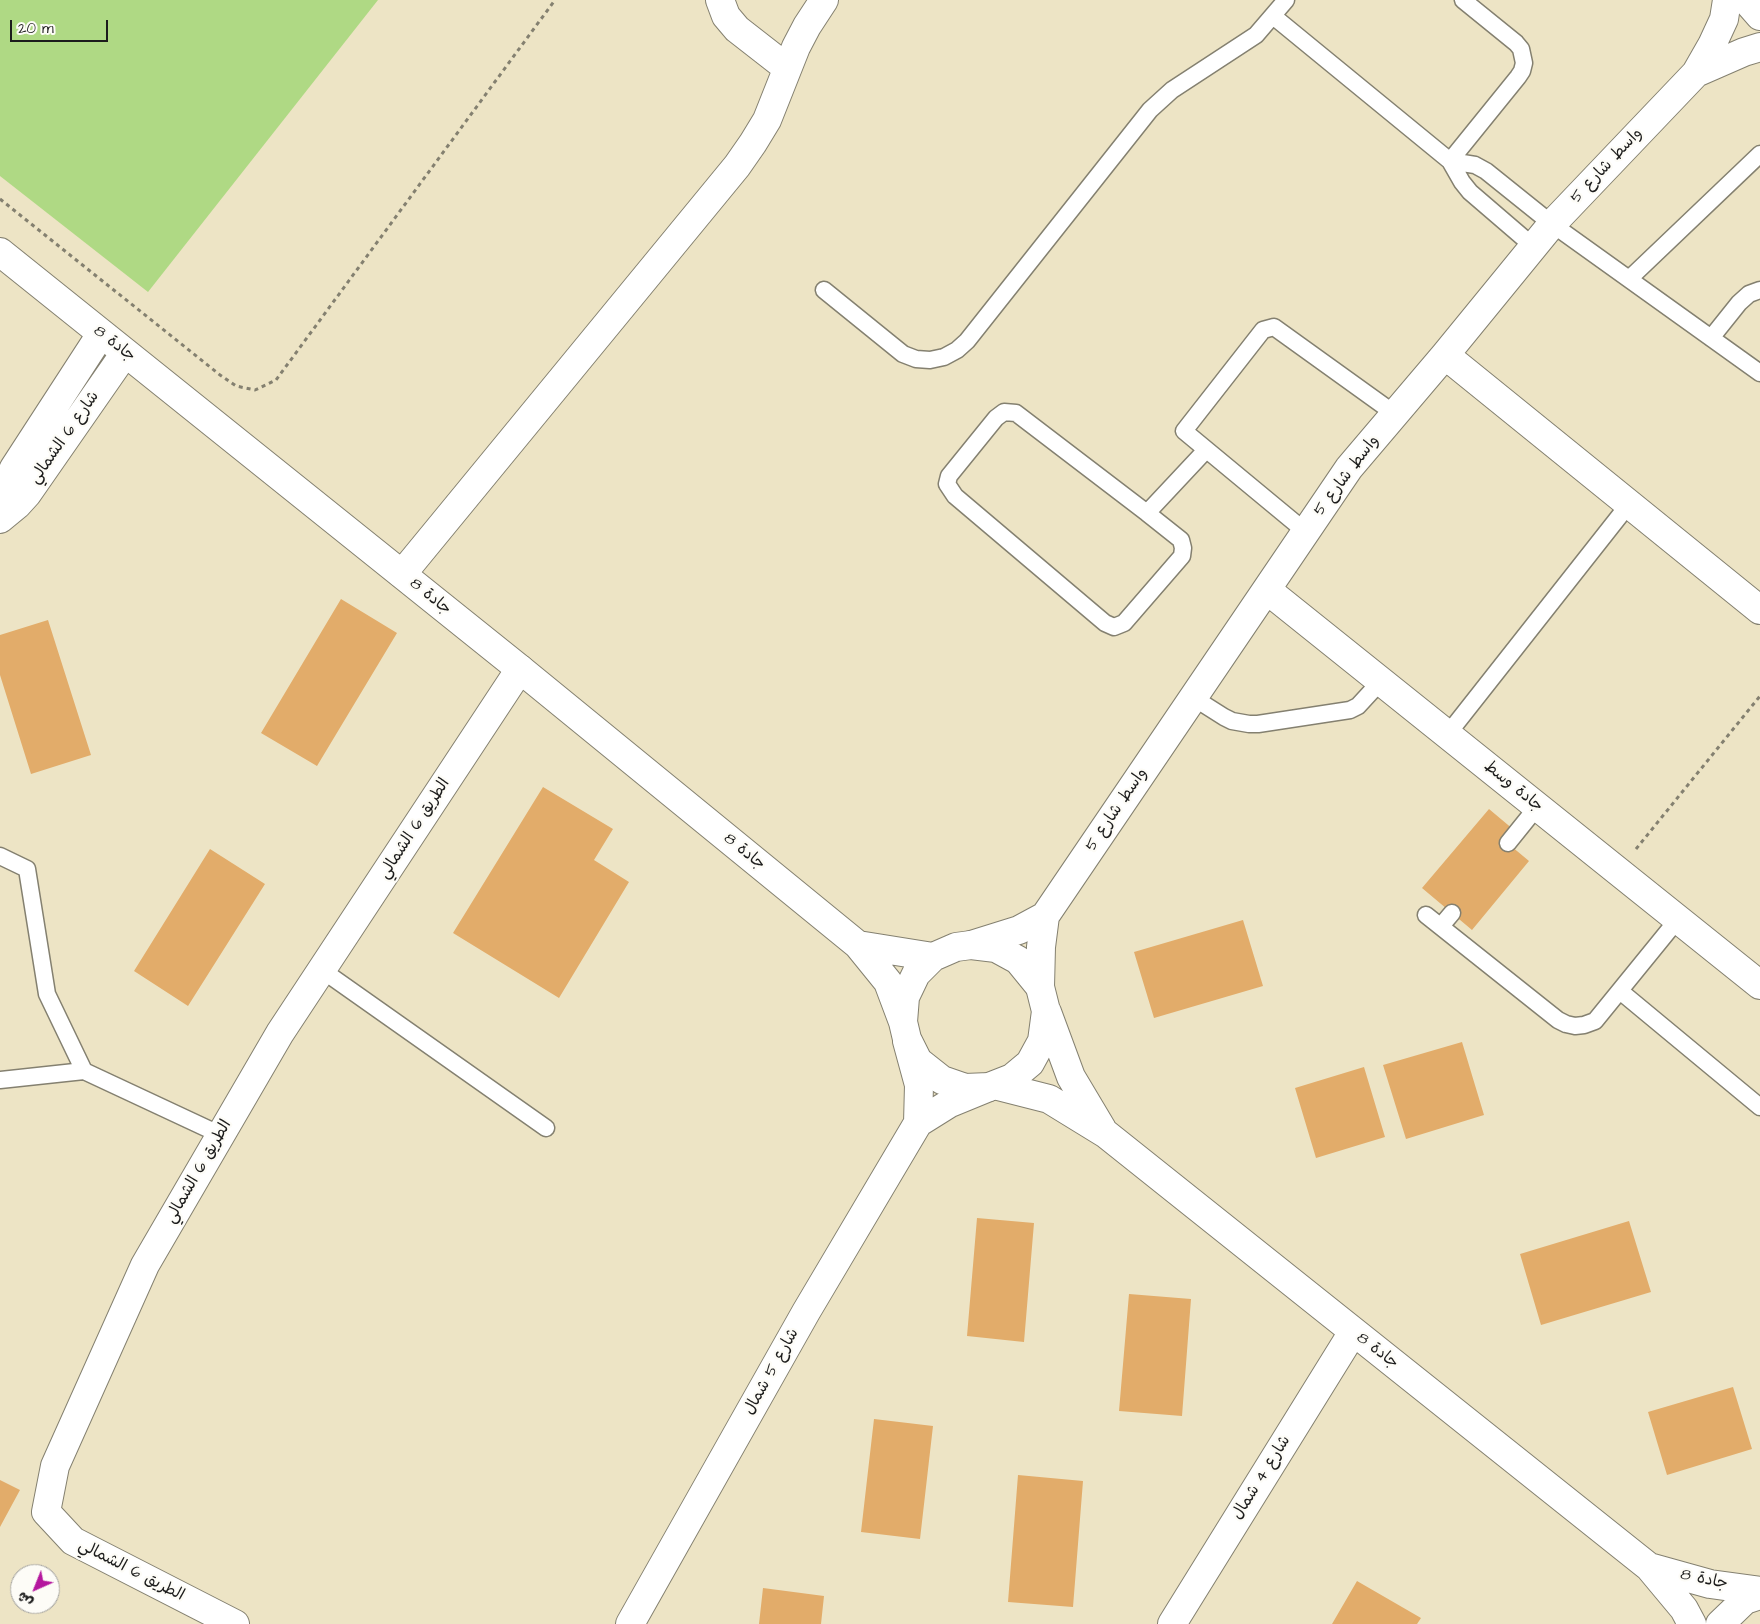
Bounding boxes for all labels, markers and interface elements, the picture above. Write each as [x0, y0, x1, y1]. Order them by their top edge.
scale bar [12, 10, 110, 42]
text: 20 m [18, 18, 54, 39]
street label: واسط شارع 5 [1567, 124, 1647, 208]
street label: جادة 8 [89, 322, 139, 366]
street label: شارع 6 الشمالي [26, 388, 104, 488]
street label: واسط شارع 5 [1310, 432, 1384, 520]
street label: جادة 8 [405, 574, 455, 620]
street label: جادة وسط [1479, 757, 1547, 817]
street label: واسط شارع 5 [1082, 765, 1152, 855]
street label: الطريق 6 الشمالي [375, 775, 455, 883]
street label: جادة 8 [719, 829, 769, 875]
street label: الطريق 6 الشمالي [162, 1117, 236, 1227]
street label: شارع 5 شمال [740, 1325, 804, 1419]
street label: جادة 8 [1352, 1329, 1402, 1373]
street label: شارع 4 شمال [1229, 1432, 1295, 1524]
street label: الطريق 6 الشمالي [75, 1536, 187, 1606]
north arrow [10, 1564, 60, 1614]
street label: جادة 8 [1679, 1566, 1729, 1594]
text: ش [13, 1587, 38, 1612]

